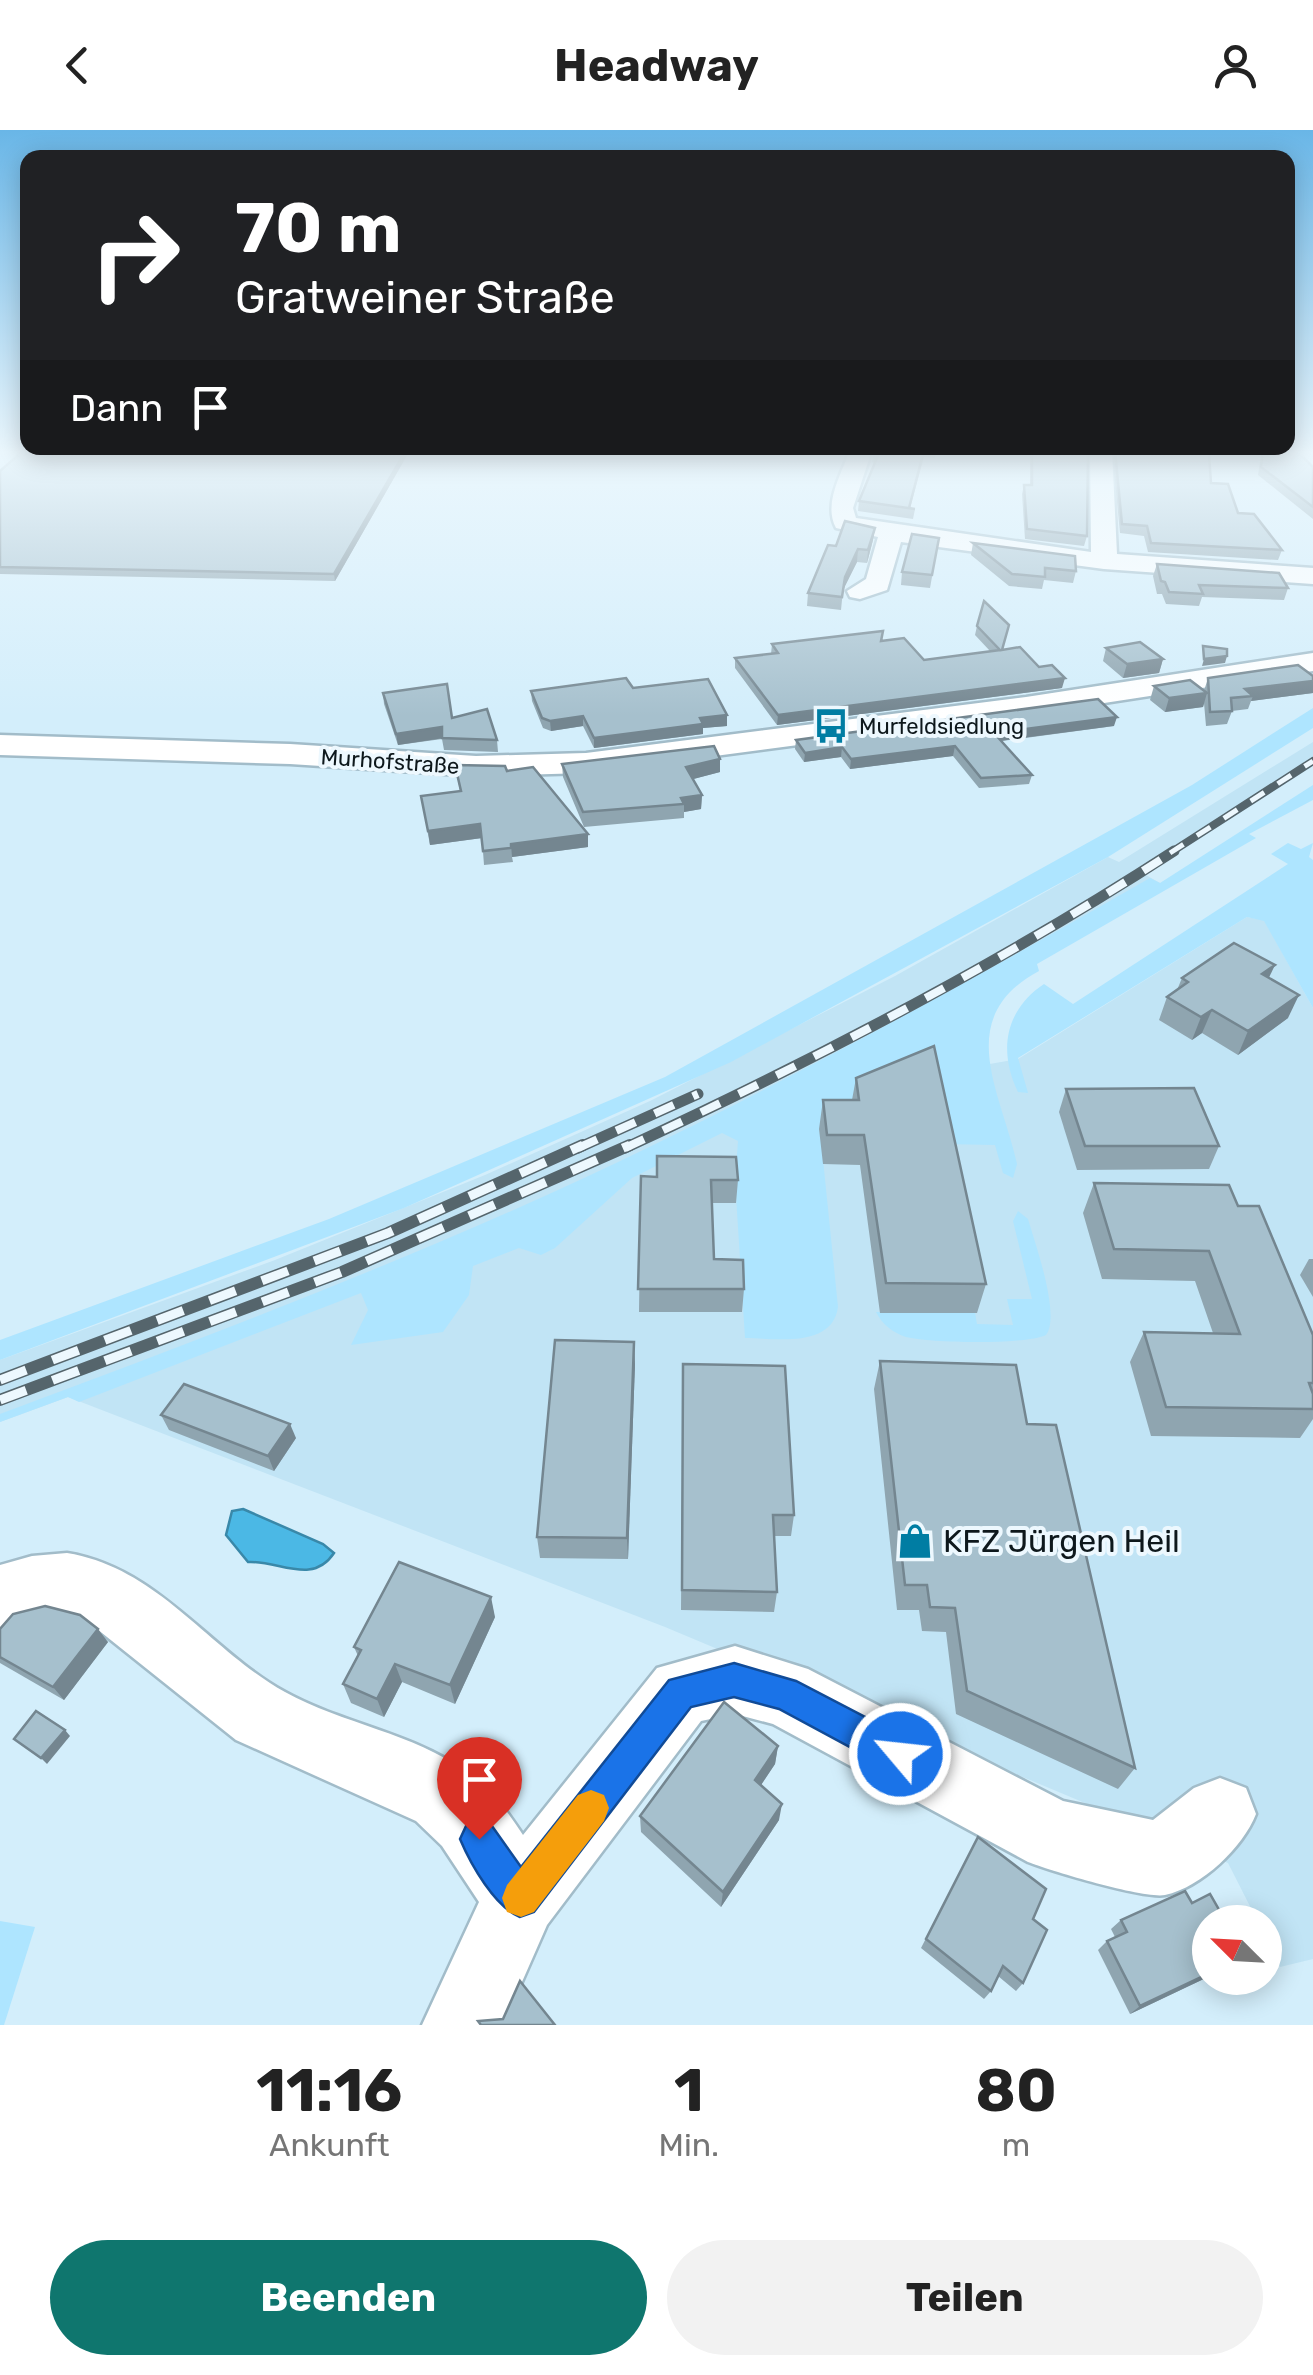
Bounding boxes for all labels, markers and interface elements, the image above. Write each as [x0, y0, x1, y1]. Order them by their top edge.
icon: back [50, 38, 105, 93]
icon: person [1208, 38, 1263, 93]
text: Headway [554, 39, 759, 92]
text: 70 m [235, 187, 402, 270]
icon: right [70, 190, 200, 320]
text: Gratweiner Straße [235, 271, 615, 324]
icon: arrive [183, 380, 238, 435]
text: Dann [70, 385, 163, 431]
bus stop icon: Murfeldsiedlung [812, 707, 850, 745]
place label: Murfeldsiedlung [859, 713, 1024, 740]
street label: Murhofstraße [320, 743, 460, 780]
shop icon: KFZ Jürgen Heil [896, 1522, 934, 1560]
place label: KFZ Jürgen Heil [943, 1522, 1180, 1560]
position arrow [848, 1702, 952, 1806]
pin [437, 1737, 522, 1840]
icon: arrive [452, 1752, 507, 1807]
north arrow [1192, 1905, 1282, 1995]
map controls [1192, 1905, 1282, 1995]
text: 11:16 [256, 2055, 402, 2126]
text: 1 [674, 2055, 704, 2126]
text: 80 [975, 2055, 1057, 2126]
text: Ankunft [269, 2126, 390, 2164]
text: Min. [658, 2126, 719, 2164]
text: m [1002, 2126, 1030, 2164]
button: Beenden [50, 2240, 647, 2355]
button: Teilen [667, 2240, 1263, 2355]

